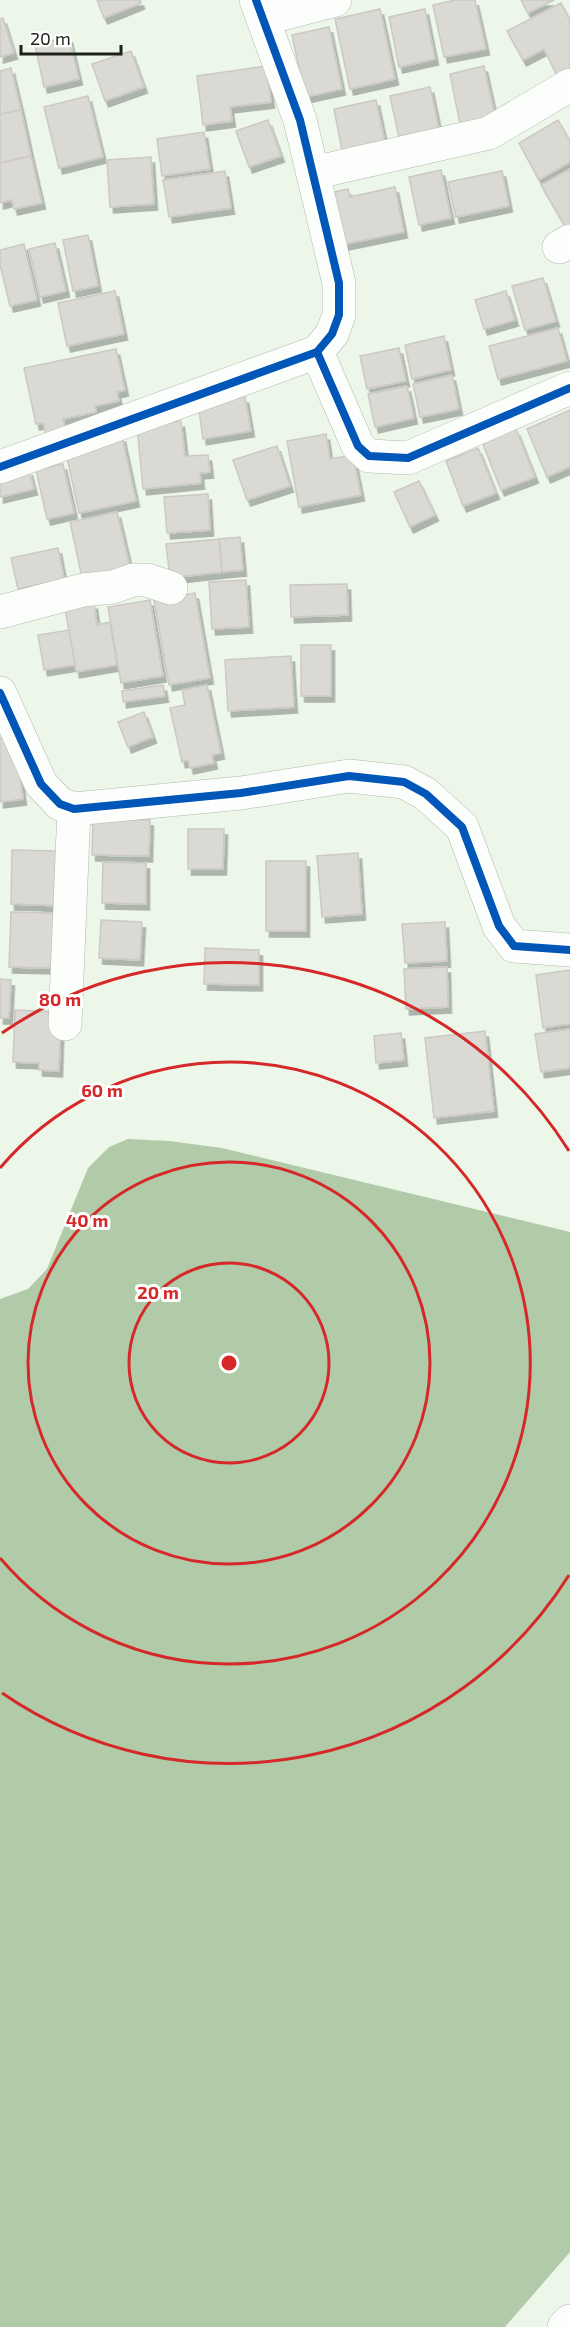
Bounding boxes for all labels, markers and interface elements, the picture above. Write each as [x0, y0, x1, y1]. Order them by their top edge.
scale bar [21, 18, 122, 56]
text: 20 m [30, 27, 71, 49]
text: 80 m [39, 988, 81, 1010]
text: 60 m [81, 1079, 123, 1101]
text: 40 m [66, 1209, 108, 1231]
text: 20 m [137, 1281, 179, 1303]
centre of rings [219, 1353, 239, 1373]

